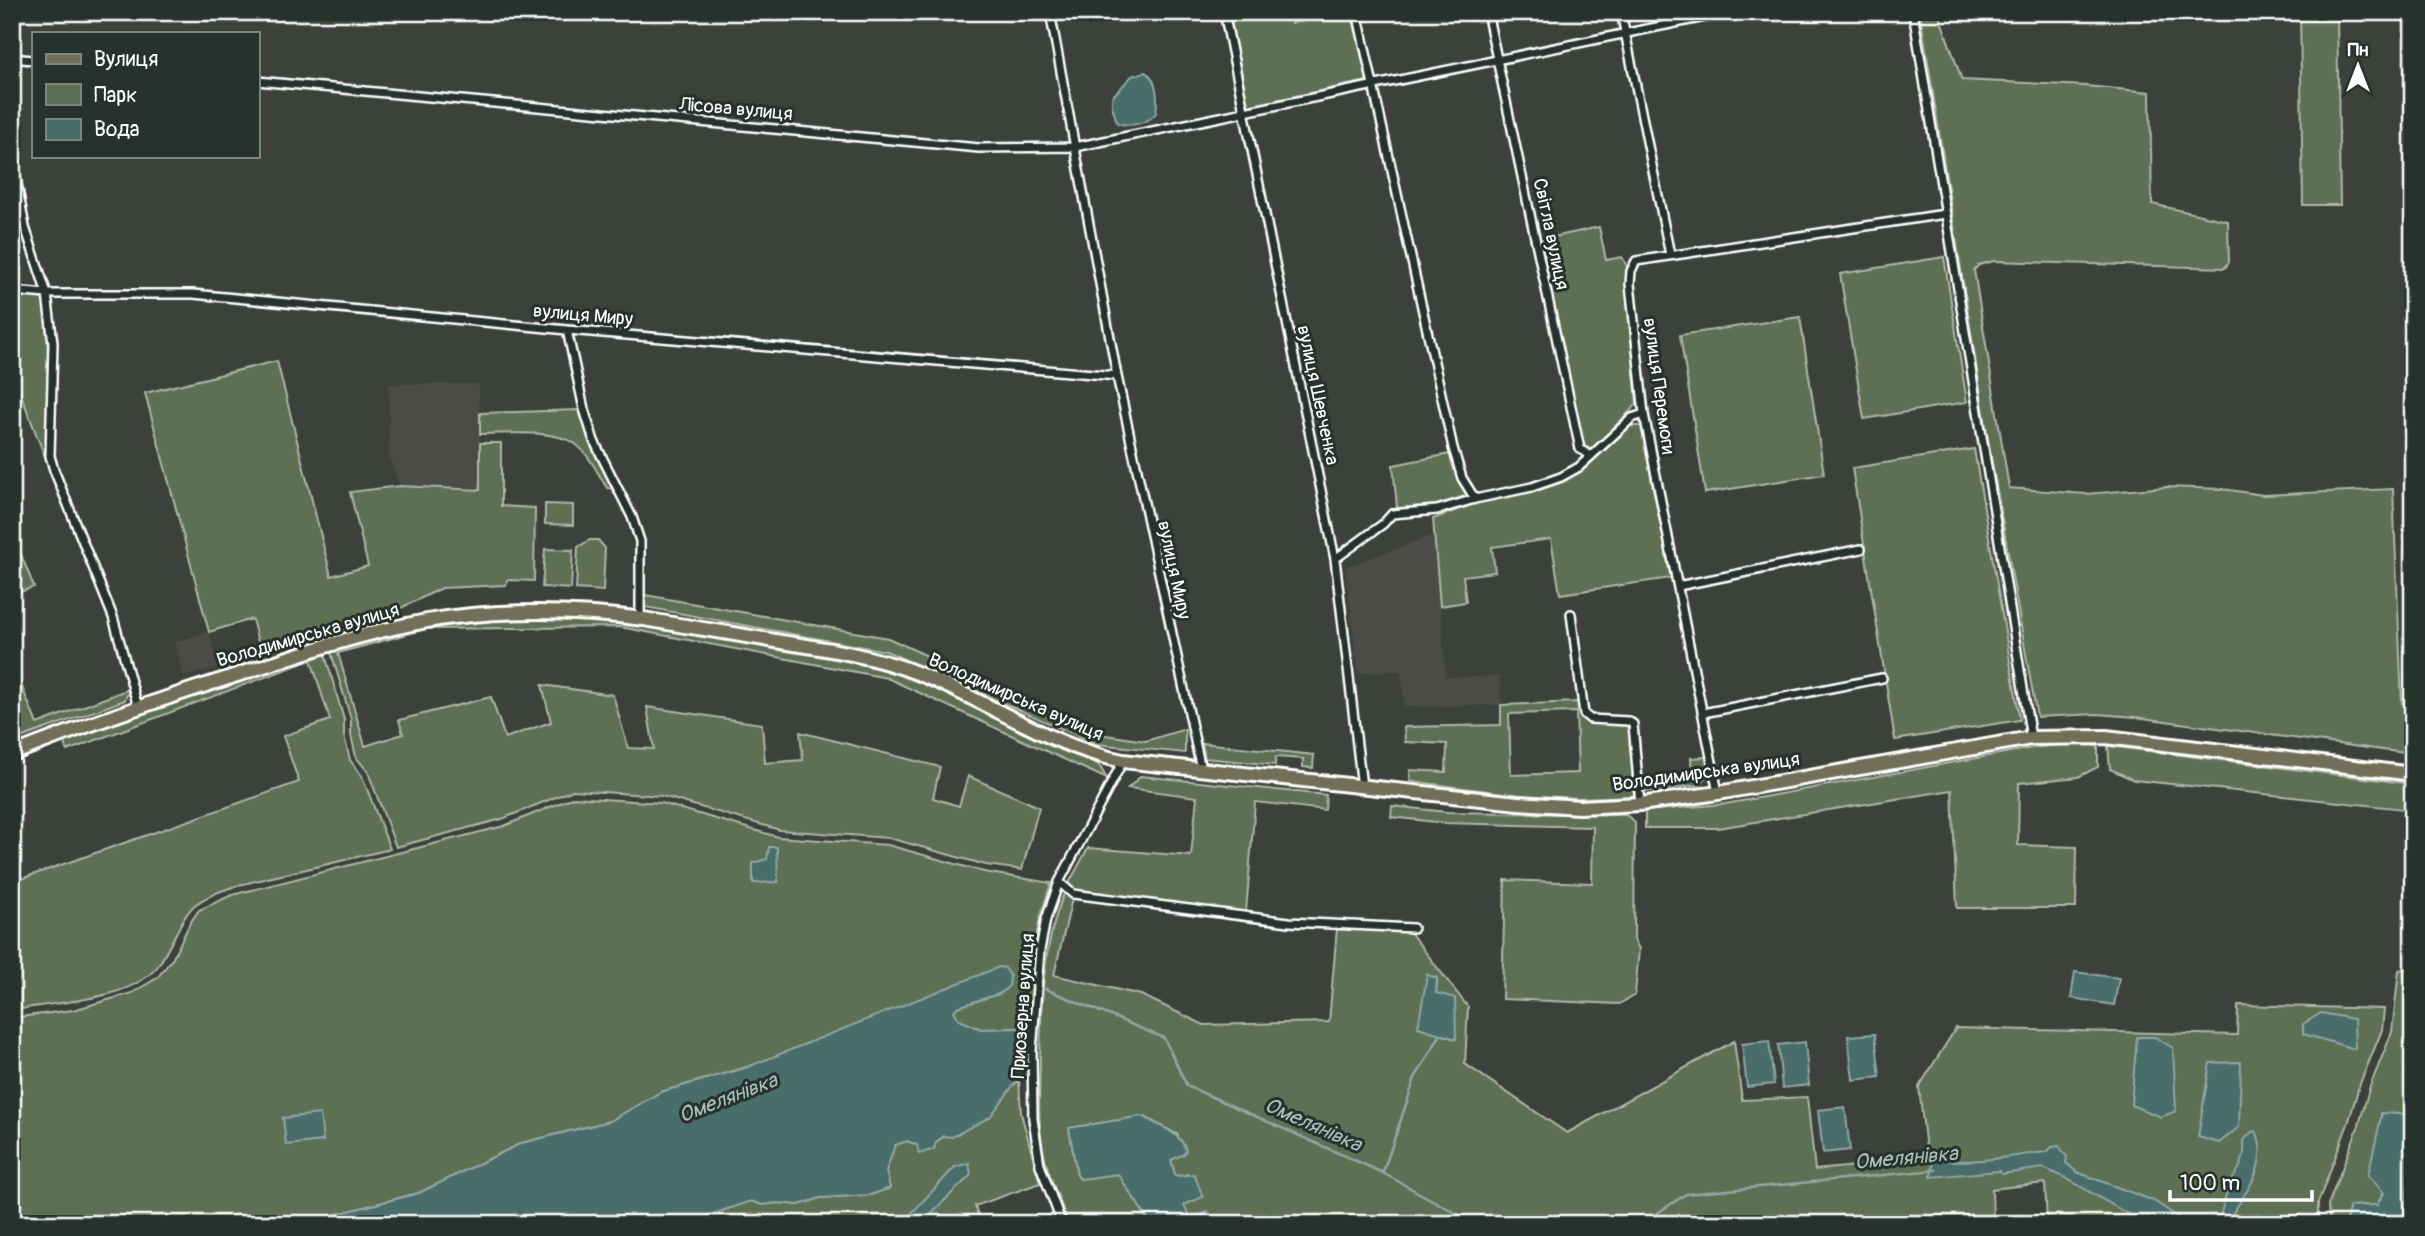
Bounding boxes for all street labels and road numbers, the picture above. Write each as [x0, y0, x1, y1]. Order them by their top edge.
street label: Лісова вулиця [677, 92, 794, 126]
street label: Світла вулиця [1527, 176, 1575, 292]
street label: вулиця Миру [532, 299, 634, 331]
street label: вулиця Перемоги [1638, 316, 1681, 456]
street label: вулиця Шевченка [1291, 323, 1345, 467]
street label: вулиця Миру [1152, 519, 1196, 621]
street label: Володимирська вулиця [214, 597, 402, 673]
street label: Володимирська вулиця [925, 648, 1107, 746]
street label: Володимирська вулиця [1611, 747, 1801, 797]
street label: Приозерна вулиця [1006, 932, 1040, 1080]

